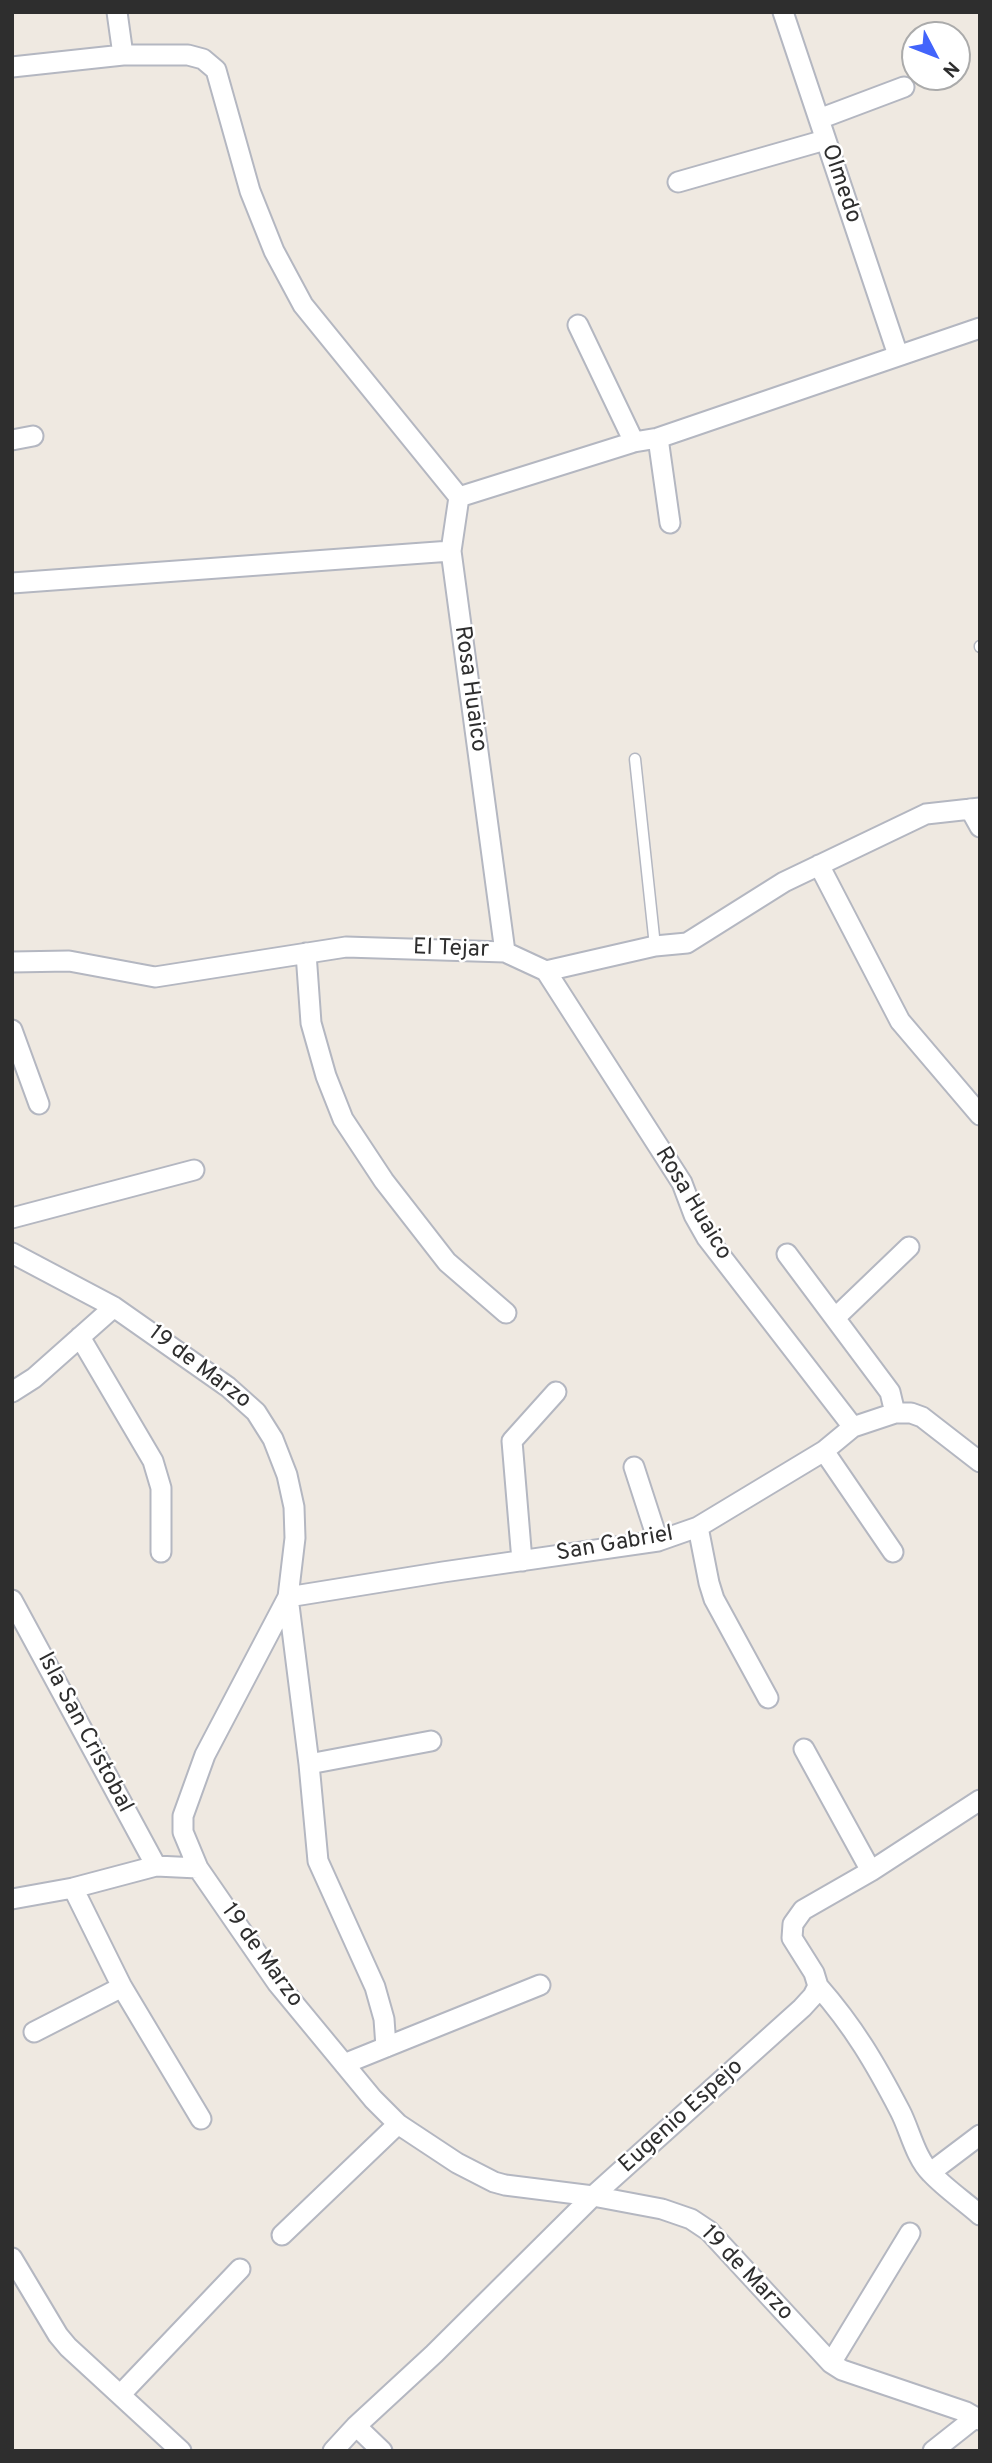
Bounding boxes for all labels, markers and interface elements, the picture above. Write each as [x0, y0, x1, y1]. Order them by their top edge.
north arrow [901, 21, 971, 91]
text: N [937, 56, 964, 82]
street label: Olmedo [814, 141, 866, 227]
street label: Rosa Huaico [446, 624, 492, 754]
street label: El Tejar [412, 935, 490, 965]
street label: Rosa Huaico [647, 1142, 737, 1266]
street label: 19 de Marzo [142, 1320, 256, 1416]
street label: San Gabriel [554, 1521, 676, 1569]
street label: Isla San Cristobal [30, 1648, 138, 1818]
street label: 19 de Marzo [214, 1899, 308, 2013]
street label: Eugenio Espejo [614, 2054, 750, 2180]
street label: 19 de Marzo [694, 2221, 798, 2327]

